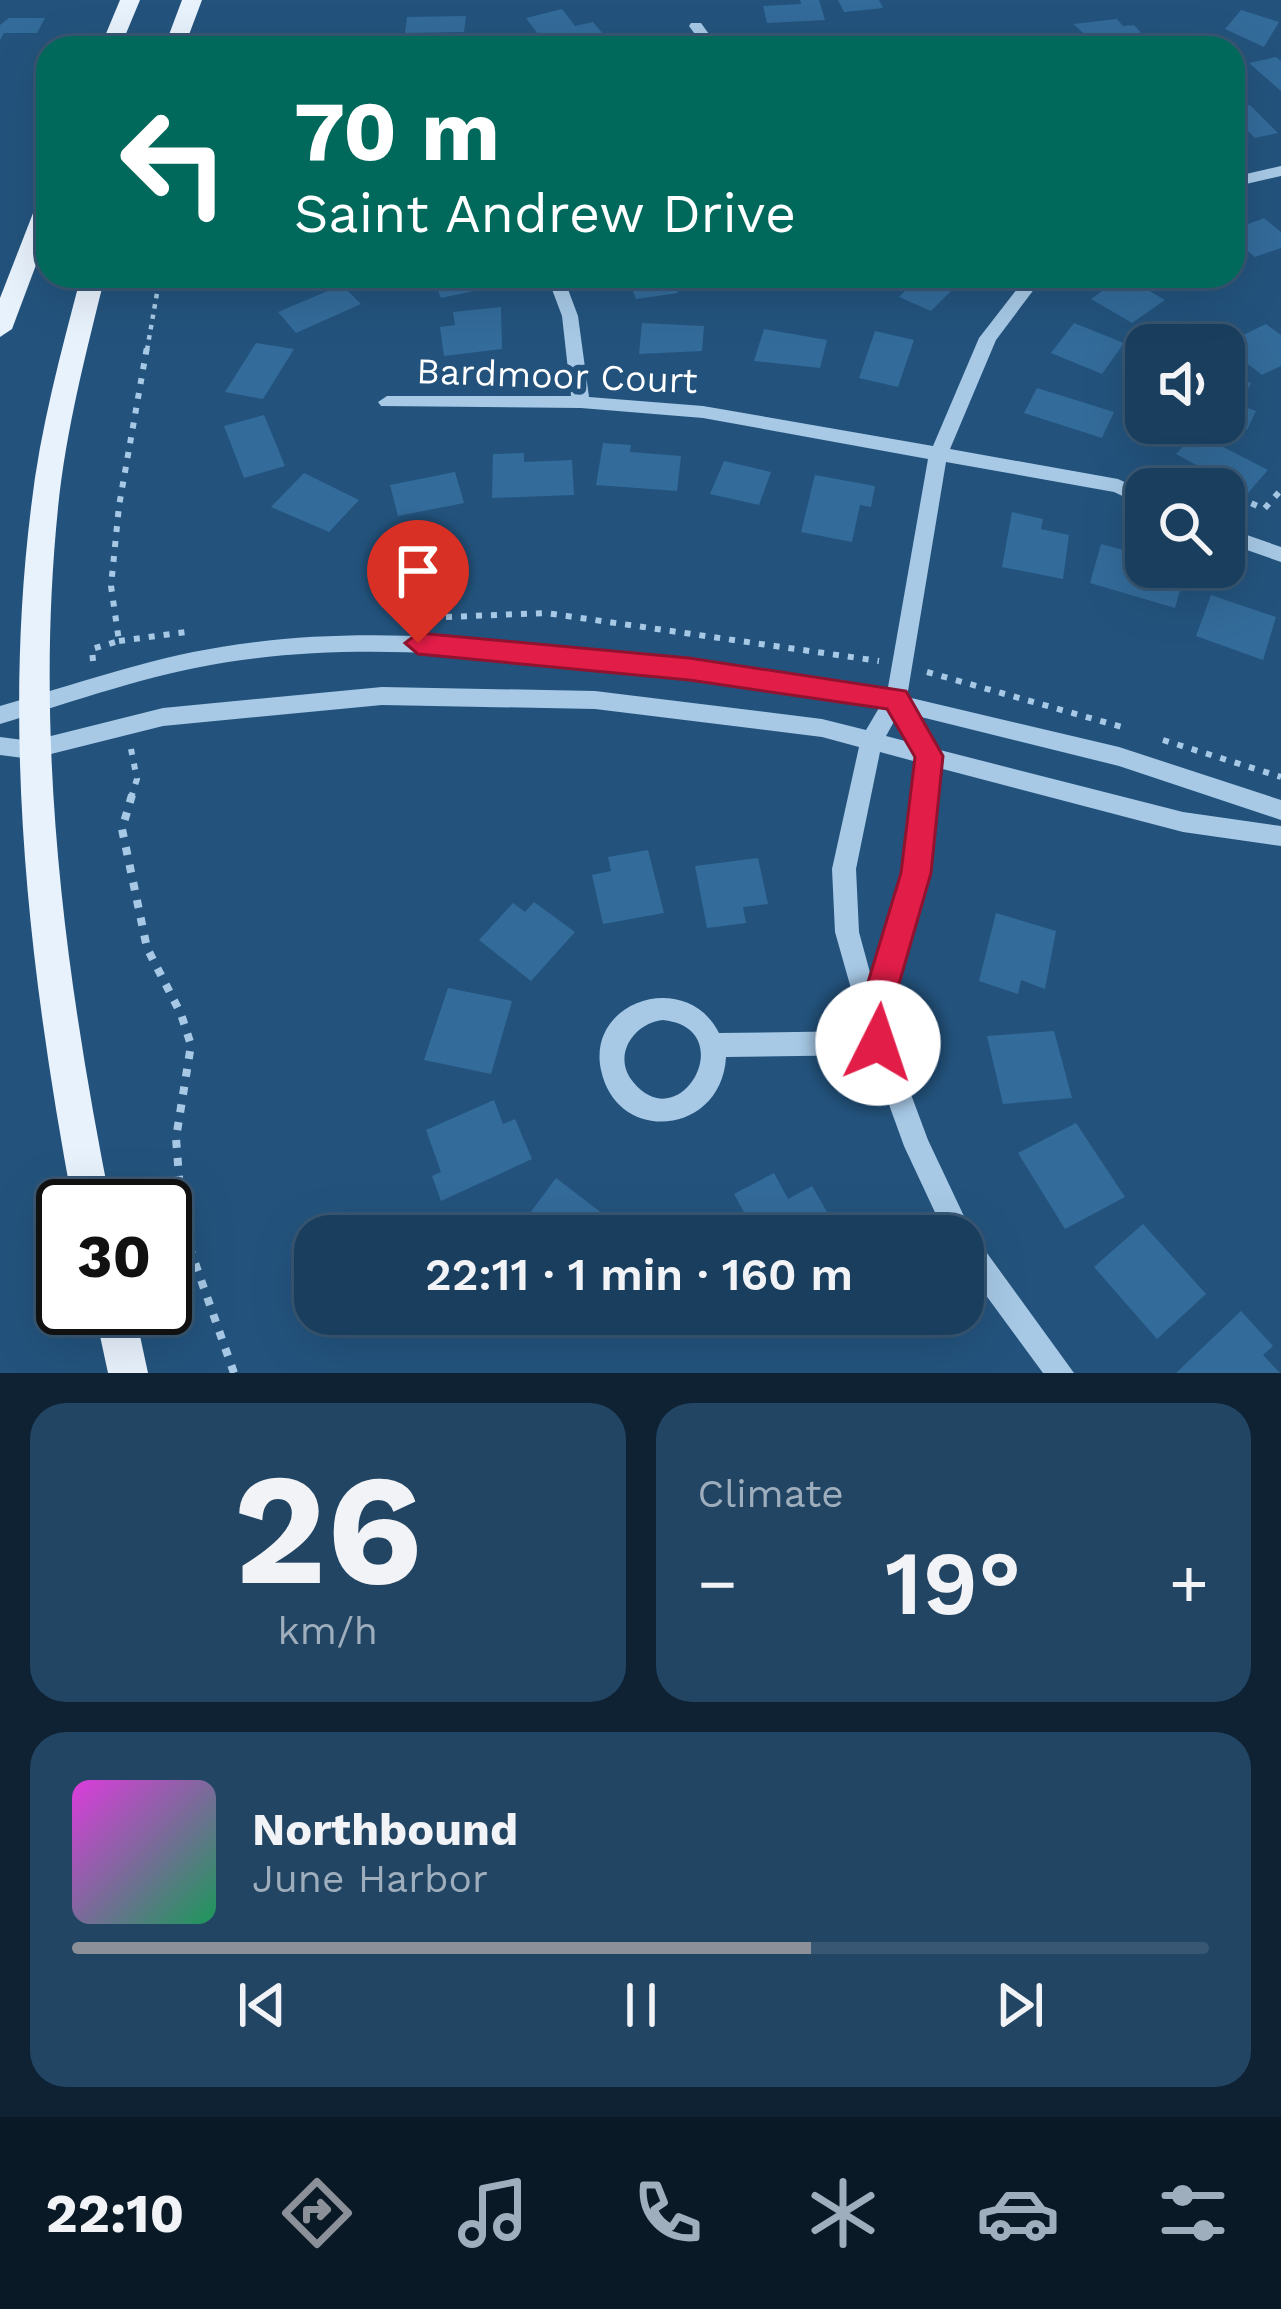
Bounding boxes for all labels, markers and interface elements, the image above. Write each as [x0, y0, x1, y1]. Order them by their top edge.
text: 70 m [294, 82, 500, 180]
icon: left [96, 84, 252, 240]
text: Saint Andrew Drive [294, 182, 796, 245]
map controls [1125, 324, 1245, 588]
button: sound [1125, 324, 1245, 444]
street label: Bardmoor Court [416, 350, 698, 402]
button: search [1125, 468, 1245, 588]
pin [367, 520, 469, 643]
icon: arrive [385, 538, 451, 604]
position arrow [815, 980, 941, 1106]
speed limit sign: 30 [36, 1179, 192, 1335]
text: 22:11 · 1 min · 160 m [425, 1248, 853, 1301]
text: 26 [233, 1438, 422, 1621]
text: Climate [698, 1471, 844, 1516]
text: 19° [885, 1530, 1021, 1636]
text: − [698, 1545, 737, 1622]
text: + [1169, 1545, 1209, 1622]
text: km/h [278, 1608, 378, 1653]
text: Northbound [252, 1803, 518, 1856]
text: June Harbor [252, 1856, 488, 1901]
icon: previous [229, 1972, 295, 2038]
icon: pause [608, 1972, 674, 2038]
icon: next [987, 1972, 1053, 2038]
icon: directions [275, 2171, 359, 2255]
icon: music [451, 2171, 535, 2255]
icon: phone [626, 2171, 710, 2255]
icon: climate [801, 2171, 885, 2255]
icon: car [976, 2171, 1060, 2255]
icon: filters [1151, 2171, 1235, 2255]
text: 22:10 [46, 2182, 184, 2245]

